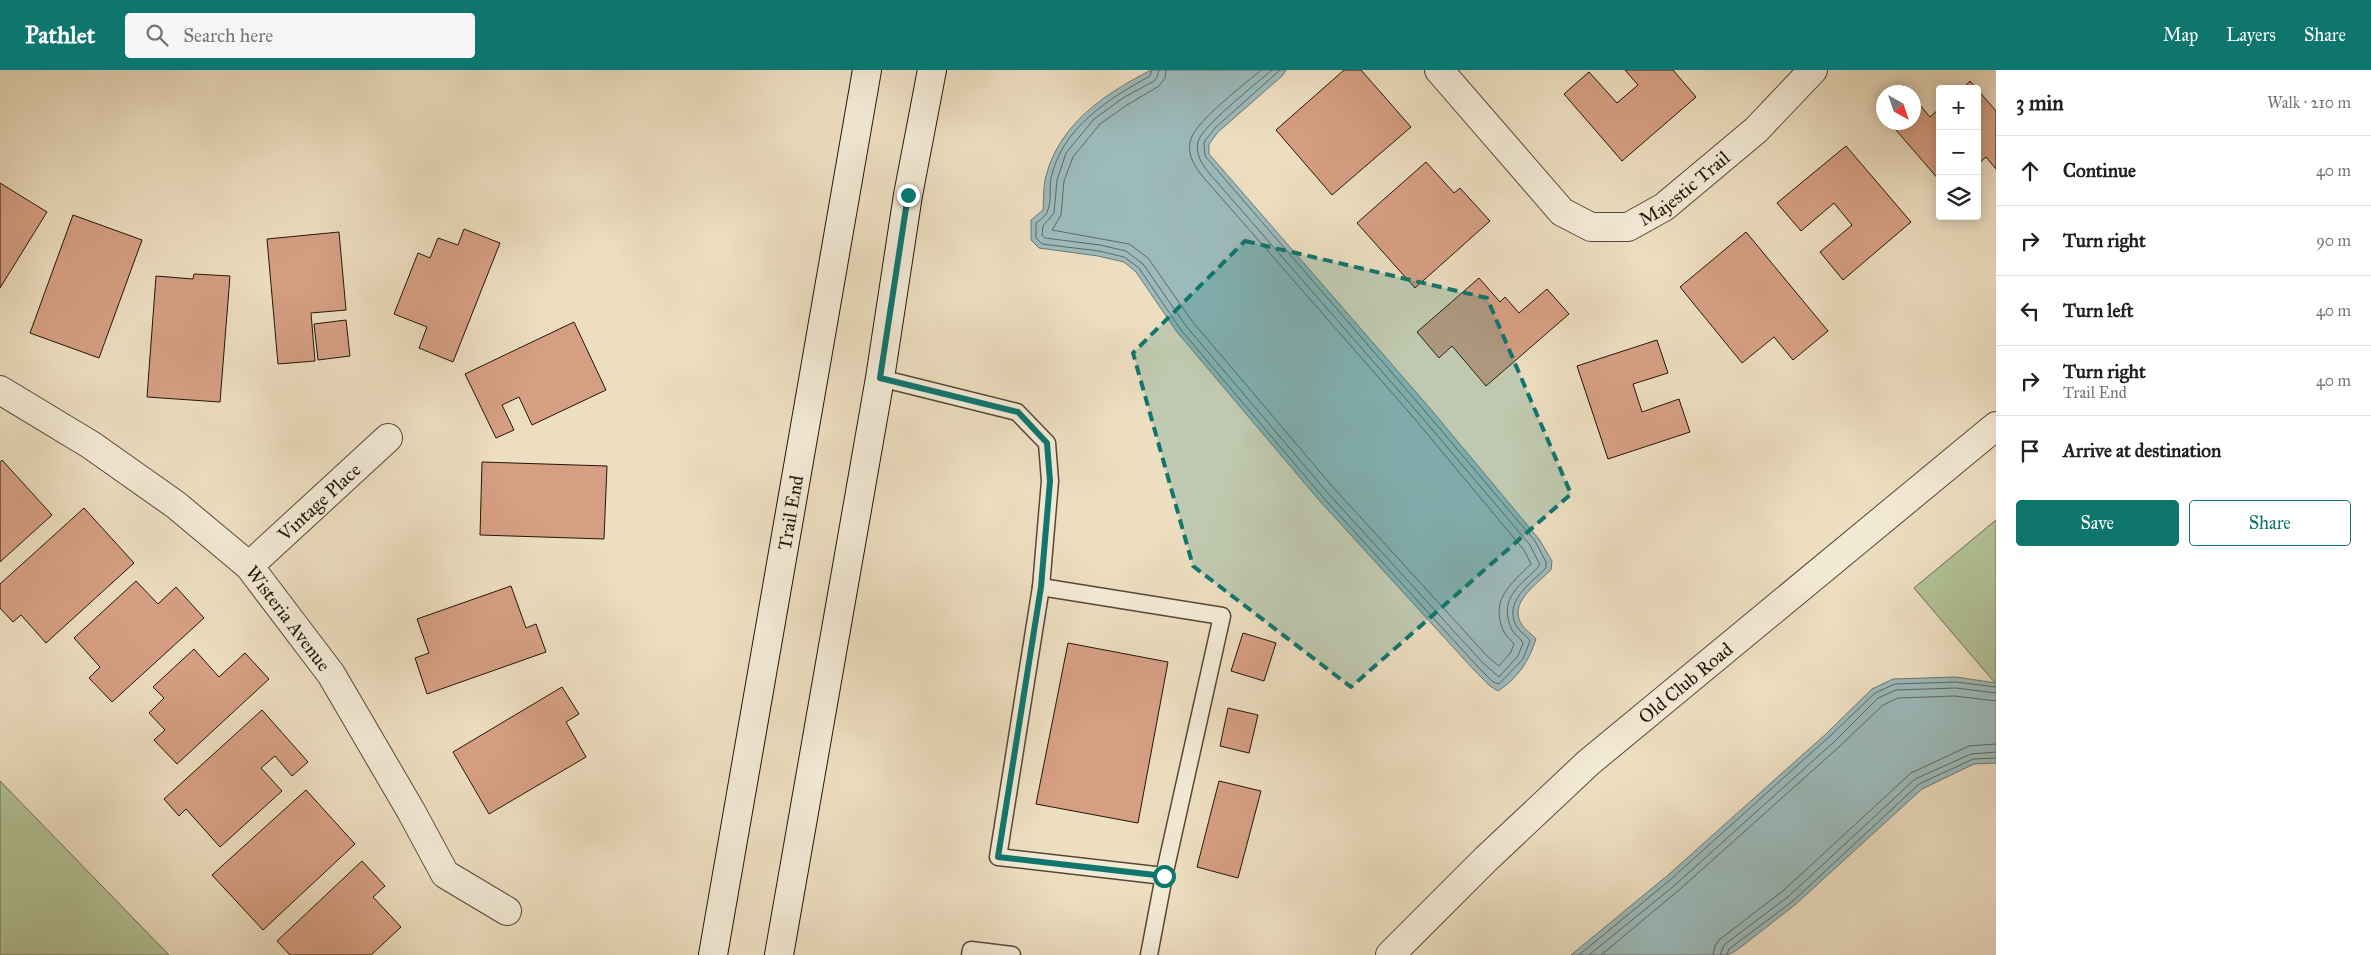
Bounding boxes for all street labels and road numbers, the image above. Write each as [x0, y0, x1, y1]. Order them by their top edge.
street label: Majestic Trail [1635, 145, 1735, 231]
street label: Vintage Place [272, 458, 365, 546]
street label: Trail End [773, 473, 808, 552]
street label: Wisteria Avenue [241, 561, 336, 676]
street label: Old Club Road [1634, 637, 1738, 729]

